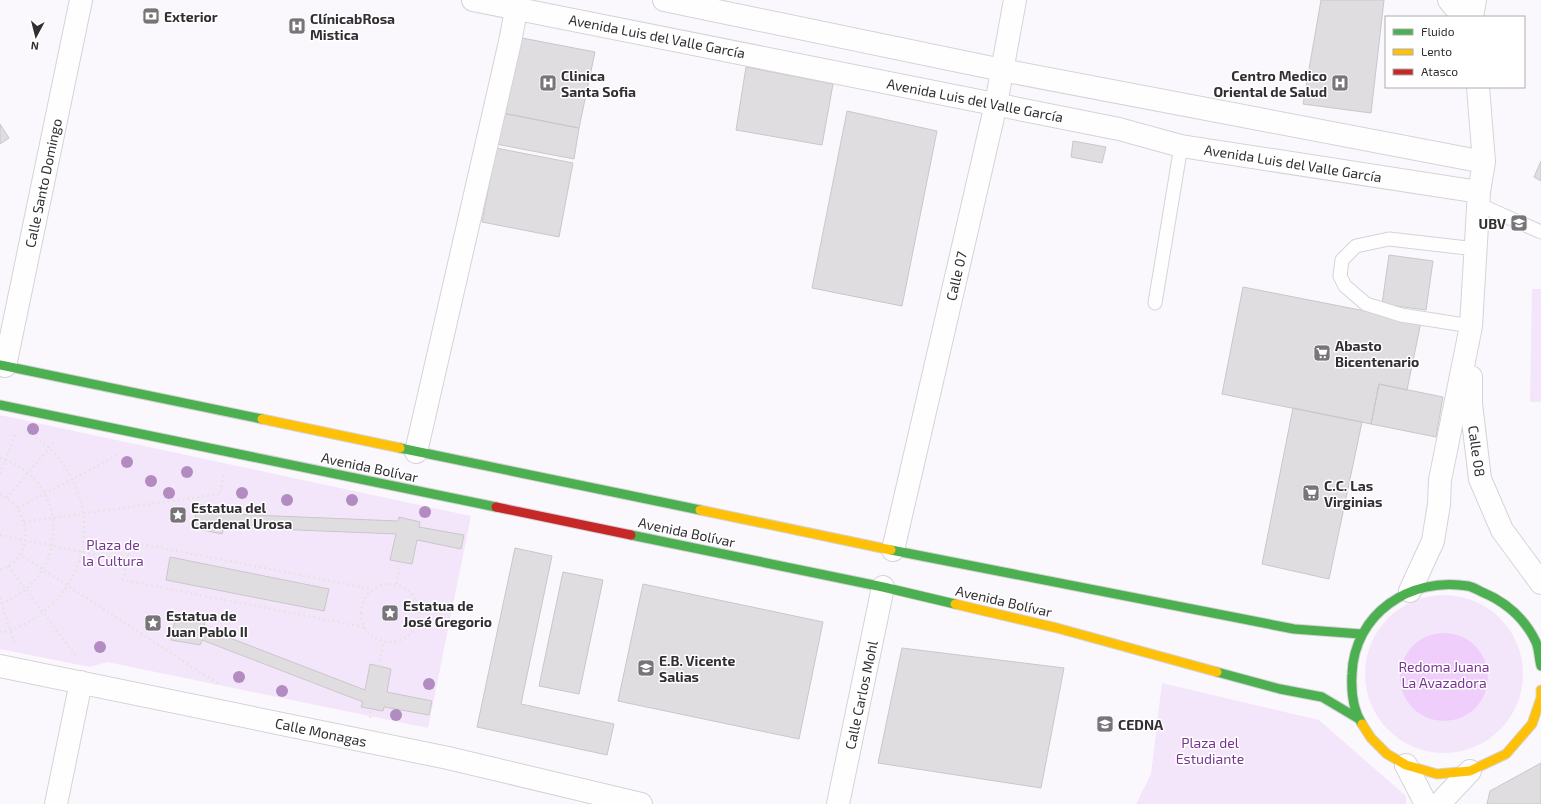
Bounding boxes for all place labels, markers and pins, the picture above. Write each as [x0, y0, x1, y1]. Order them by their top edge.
bank icon: Exterior [141, 6, 161, 26]
place label: Exterior [164, 8, 218, 25]
place label: ClínicabRosa Mistica [310, 10, 395, 43]
hospital icon: ClínicabRosa Mistica [287, 16, 307, 36]
place label: Clinica Santa Sofia [561, 67, 636, 100]
place label: Centro Medico Oriental de Salud [1213, 67, 1327, 100]
hospital icon: Clinica Santa Sofia [538, 73, 558, 93]
hospital icon: Centro Medico Oriental de Salud [1330, 73, 1350, 93]
school or university icon: UBV [1509, 213, 1529, 233]
place label: UBV [1479, 215, 1506, 232]
place label: Abasto Bicentenario [1335, 337, 1419, 370]
supermarket icon: Abasto Bicentenario [1312, 343, 1332, 363]
place label: C.C. Las Virginias [1324, 477, 1382, 510]
supermarket icon: C.C. Las Virginias [1301, 483, 1321, 503]
place label: Estatua del Cardenal Urosa [191, 499, 292, 532]
place icon: Estatua del Cardenal Urosa [168, 505, 188, 525]
place label: Estatua de José Gregorio [403, 597, 492, 630]
place icon: Estatua de José Gregorio [380, 603, 400, 623]
place label: Estatua de Juan Pablo II [166, 607, 248, 640]
place icon: Estatua de Juan Pablo II [143, 613, 163, 633]
place label: E.B. Vicente Salias [659, 652, 735, 685]
school or university icon: E.B. Vicente Salias [636, 658, 656, 678]
school or university icon: CEDNA [1095, 714, 1115, 734]
place label: CEDNA [1118, 716, 1164, 733]

